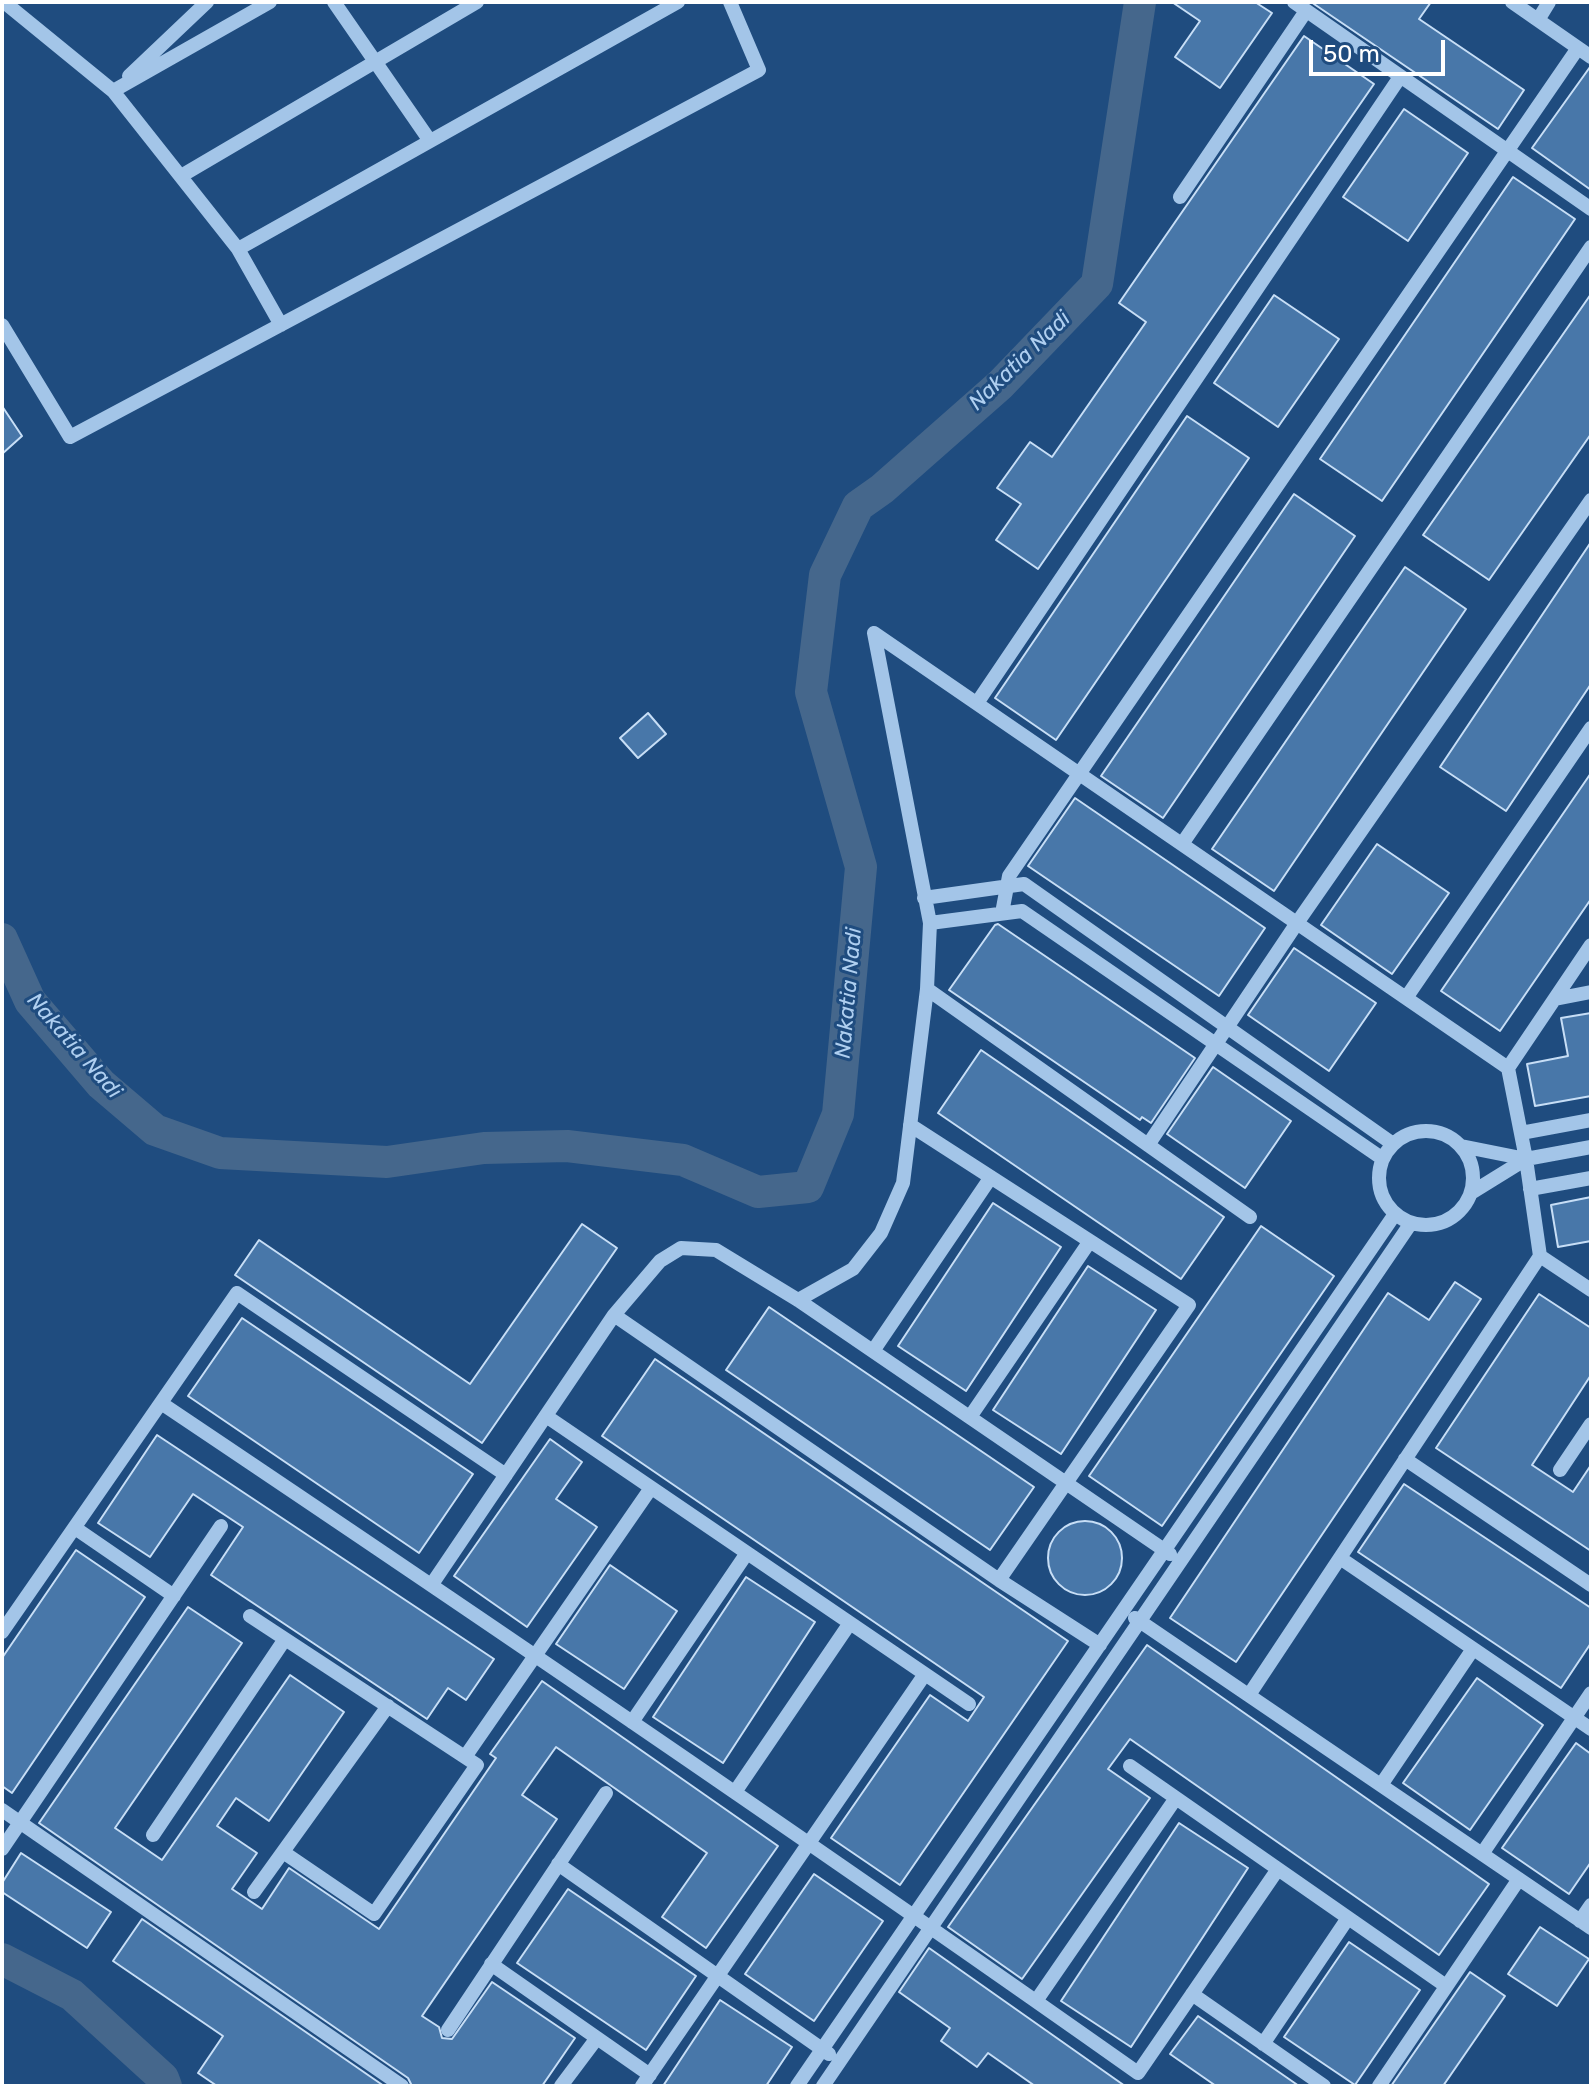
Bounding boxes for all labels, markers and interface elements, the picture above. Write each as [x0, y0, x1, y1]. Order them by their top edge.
scale bar [1313, 24, 1449, 74]
text: 50 m [1323, 40, 1380, 68]
water label: Nakatia Nadi [964, 306, 1076, 416]
water label: Nakatia Nadi [830, 926, 868, 1060]
water label: Nakatia Nadi [21, 988, 127, 1104]

